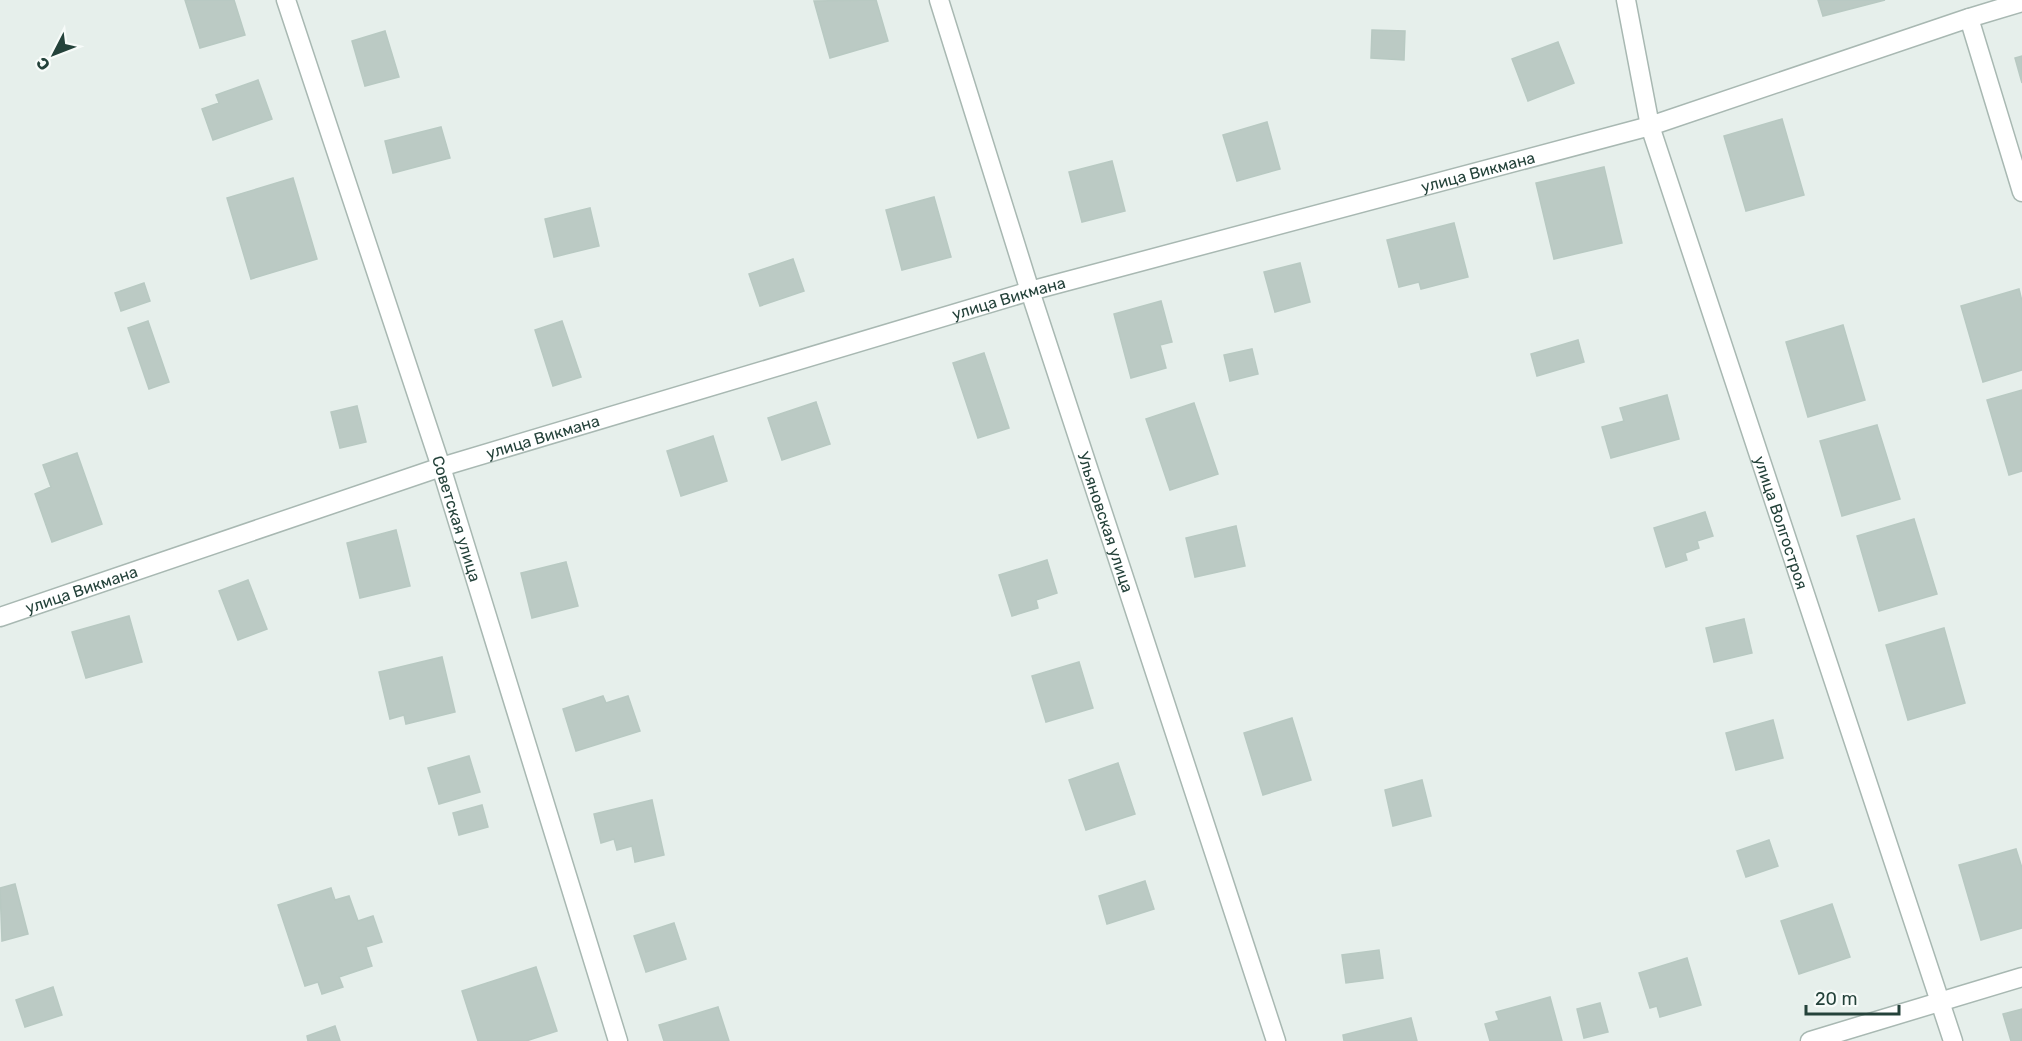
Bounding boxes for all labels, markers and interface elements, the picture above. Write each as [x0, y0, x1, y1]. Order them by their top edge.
north arrow [24, 24, 84, 84]
text: С [32, 53, 54, 74]
street label: улица Викмана [1419, 148, 1537, 197]
street label: улица Викмана [950, 273, 1067, 324]
street label: улица Викмана [484, 411, 602, 463]
street label: Ульяновская улица [1073, 449, 1137, 595]
street label: Советская улица [428, 453, 485, 584]
street label: улица Волгостроя [1750, 454, 1812, 592]
street label: улица Викмана [23, 562, 140, 618]
scale bar [1806, 978, 1899, 1016]
text: 20 m [1815, 988, 1857, 1010]

